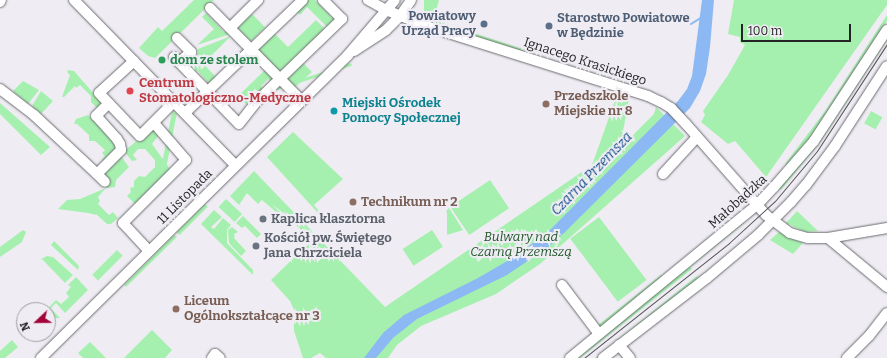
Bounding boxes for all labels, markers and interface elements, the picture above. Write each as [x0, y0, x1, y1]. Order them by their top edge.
place label: Powiatowy Urząd Pracy [401, 9, 476, 40]
place label: Starostwo Powiatowe w Będzinie [557, 11, 690, 42]
scale bar [743, 16, 853, 42]
marker: Powiatowy Urząd Pracy [479, 19, 489, 29]
marker: Starostwo Powiatowe w Będzinie [544, 21, 554, 31]
text: 100 m [748, 24, 782, 38]
street label: Ignacego Krasickiego [522, 35, 648, 89]
place label: dom ze stolem [170, 52, 259, 68]
marker: dom ze stolem [157, 55, 167, 65]
place label: Centrum Stomatologiczno-Medyczne [139, 76, 311, 107]
marker: Centrum Stomatologiczno-Medyczne [124, 85, 136, 97]
place label: Przedszkole Miejskie nr 8 [554, 89, 633, 120]
place label: Miejski Ośrodek Pomocy Społecznej [342, 96, 461, 127]
marker: Przedszkole Miejskie nr 8 [541, 99, 551, 109]
marker: Miejski Ośrodek Pomocy Społecznej [329, 106, 339, 116]
water label: Czarna Przemsza [548, 129, 636, 219]
street label: 11 Listopada [154, 166, 216, 228]
street label: Małobądzka [706, 172, 770, 232]
place label: Technikum nr 2 [361, 194, 458, 210]
marker: Technikum nr 2 [348, 197, 358, 207]
place label: Kaplica klasztorna [271, 211, 385, 227]
marker: Kaplica klasztorna [258, 214, 268, 224]
park label: Bulwary nad Czarną Przemszą [470, 230, 572, 261]
place label: Kościół pw. Świętego Jana Chrzciciela [264, 231, 392, 262]
marker: Kościół pw. Świętego Jana Chrzciciela [251, 241, 261, 251]
place label: Liceum Ogólnokształcące nr 3 [184, 294, 320, 325]
north arrow [16, 302, 56, 342]
marker: Liceum Ogólnokształcące nr 3 [171, 304, 181, 314]
text: N [18, 320, 33, 333]

